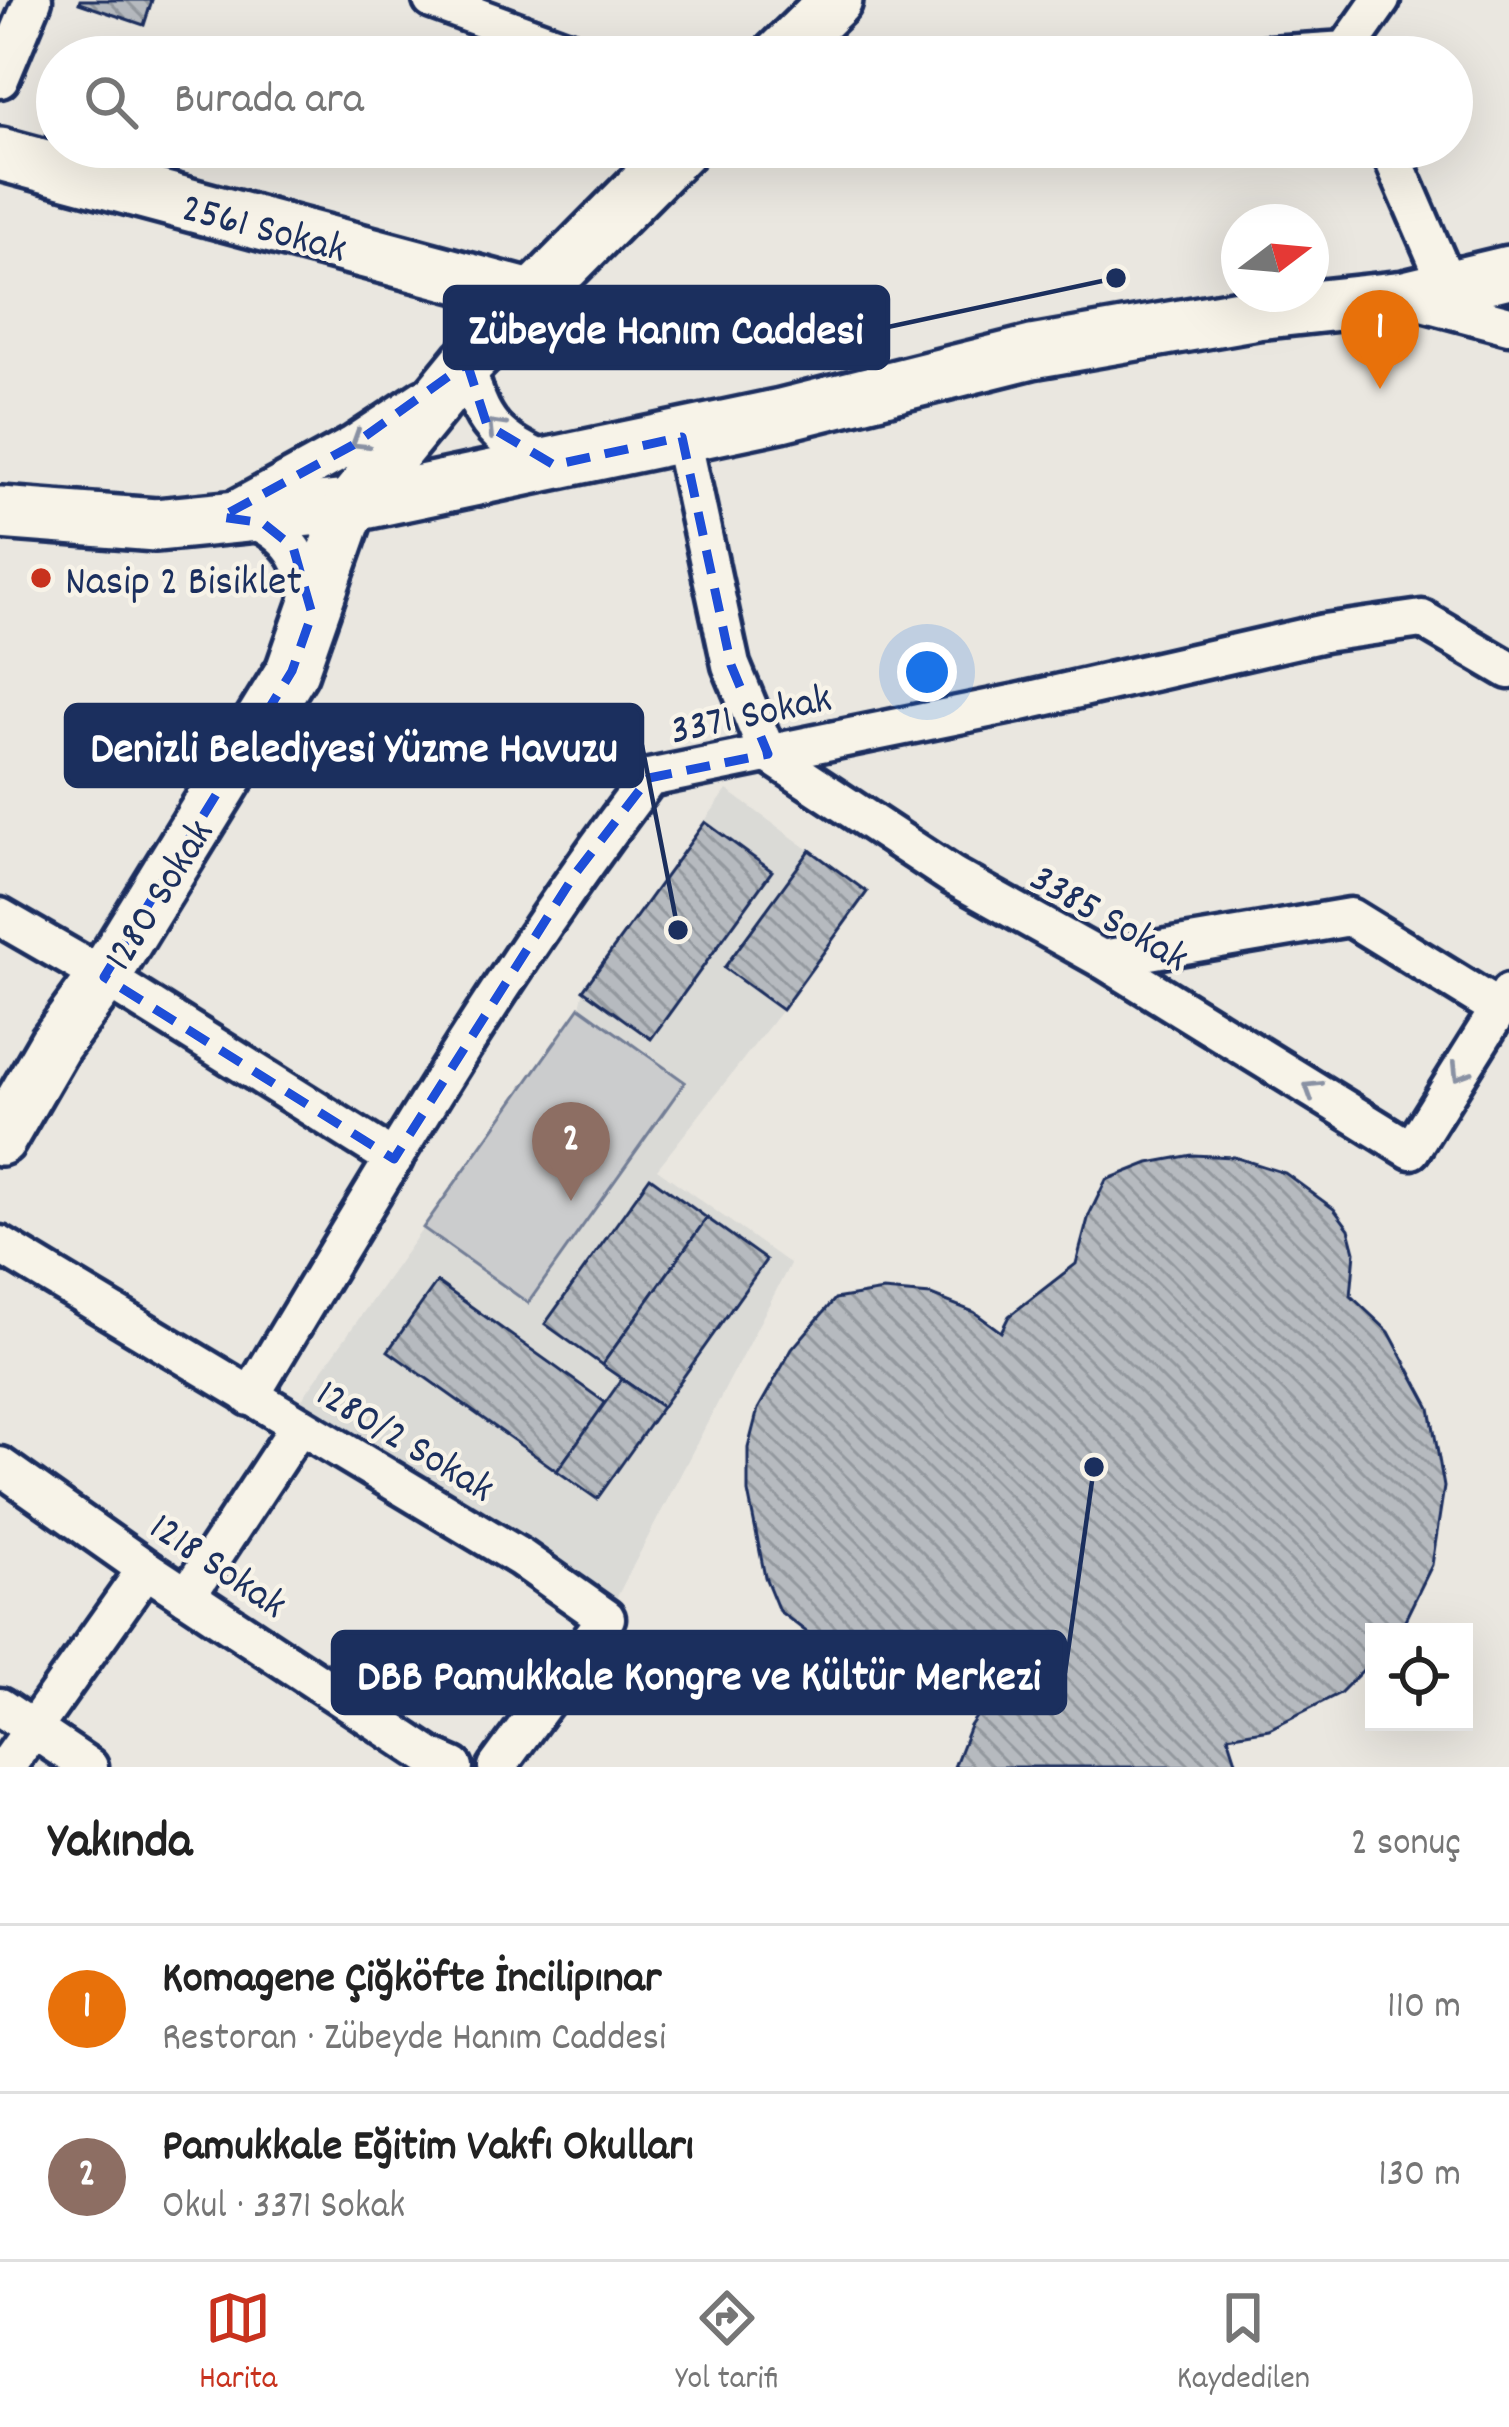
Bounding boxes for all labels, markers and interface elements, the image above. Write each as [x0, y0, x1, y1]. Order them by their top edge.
search box [36, 36, 1473, 168]
icon: search [78, 69, 144, 135]
text: Burada ara [174, 70, 364, 134]
street label: 2561 Sokak [174, 181, 352, 283]
north arrow [1221, 204, 1329, 312]
callout: Zübeyde Hanım Caddesi [445, 287, 888, 368]
pin: 1 [1341, 290, 1419, 389]
text: Zübeyde Hanım Caddesi [469, 302, 863, 366]
one-way arrow [487, 419, 509, 441]
one-way arrow [350, 427, 372, 449]
place label: Nasip 2 Bisiklet [65, 555, 302, 615]
marker: Nasip 2 Bisiklet [28, 565, 54, 591]
your location [897, 642, 957, 702]
street label: 3371 Sokak [665, 671, 838, 764]
callout: Denizli Belediyesi Yüzme Havuzu [66, 705, 642, 786]
text: Denizli Belediyesi Yüzme Havuzu [90, 720, 618, 784]
street label: 1280 Sokak [92, 809, 232, 984]
street label: 3385 Sokak [1017, 851, 1198, 991]
one-way arrow [1452, 1059, 1474, 1081]
one-way arrow [1303, 1081, 1325, 1103]
pin: 2 [532, 1102, 610, 1201]
street label: 1280/2 Sokak [303, 1367, 504, 1521]
street label: 1218 Sokak [135, 1501, 297, 1637]
map controls [1365, 1623, 1473, 1731]
button: locate [1365, 1623, 1473, 1731]
callout: DBB Pamukkale Kongre ve Kültür Merkezi [333, 1632, 1065, 1713]
text: DBB Pamukkale Kongre ve Kültür Merkezi [357, 1648, 1041, 1712]
text: Yakında [48, 1809, 192, 1881]
text: 2 sonuç [1351, 1818, 1461, 1873]
text: Komagene Çiğköfte İncilipınar [162, 1949, 661, 2013]
text: 1 [83, 1981, 91, 2036]
text: 110 m [1387, 1981, 1461, 2036]
text: Restoran · Zübeyde Hanım Caddesi [162, 2013, 666, 2068]
text: Pamukkale Eğitim Vakfı Okulları [162, 2117, 694, 2181]
text: 2 [78, 2149, 96, 2204]
text: 130 m [1378, 2149, 1461, 2204]
text: Okul · 3371 Sokak [162, 2181, 405, 2236]
tab: Harita [199, 2285, 277, 2404]
tab: Yol tarifi [675, 2285, 779, 2404]
tab: Kaydedilen [1177, 2285, 1310, 2404]

